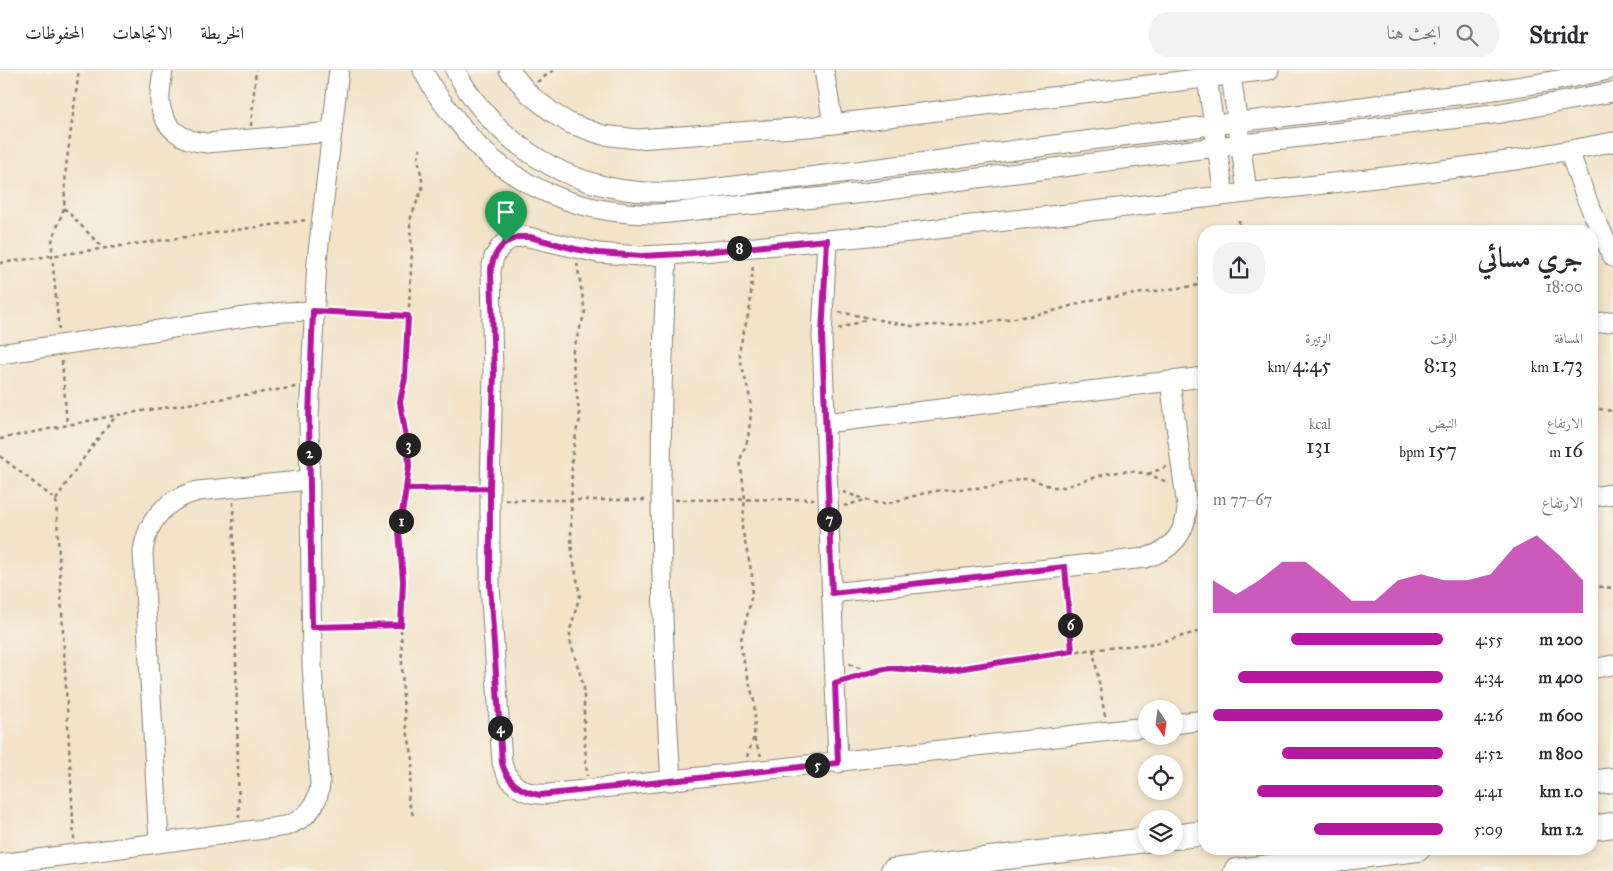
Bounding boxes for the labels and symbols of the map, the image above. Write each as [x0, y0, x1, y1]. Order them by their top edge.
pin [485, 191, 527, 242]
pin: 8 [726, 236, 752, 260]
pin: 3 [396, 432, 420, 458]
pin: 2 [296, 440, 322, 466]
pin: 7 [816, 506, 842, 532]
pin: 1 [388, 508, 414, 534]
pin: 6 [1058, 612, 1082, 638]
north arrow [1138, 700, 1182, 745]
pin: 4 [488, 716, 512, 740]
pin: 5 [804, 752, 830, 778]

